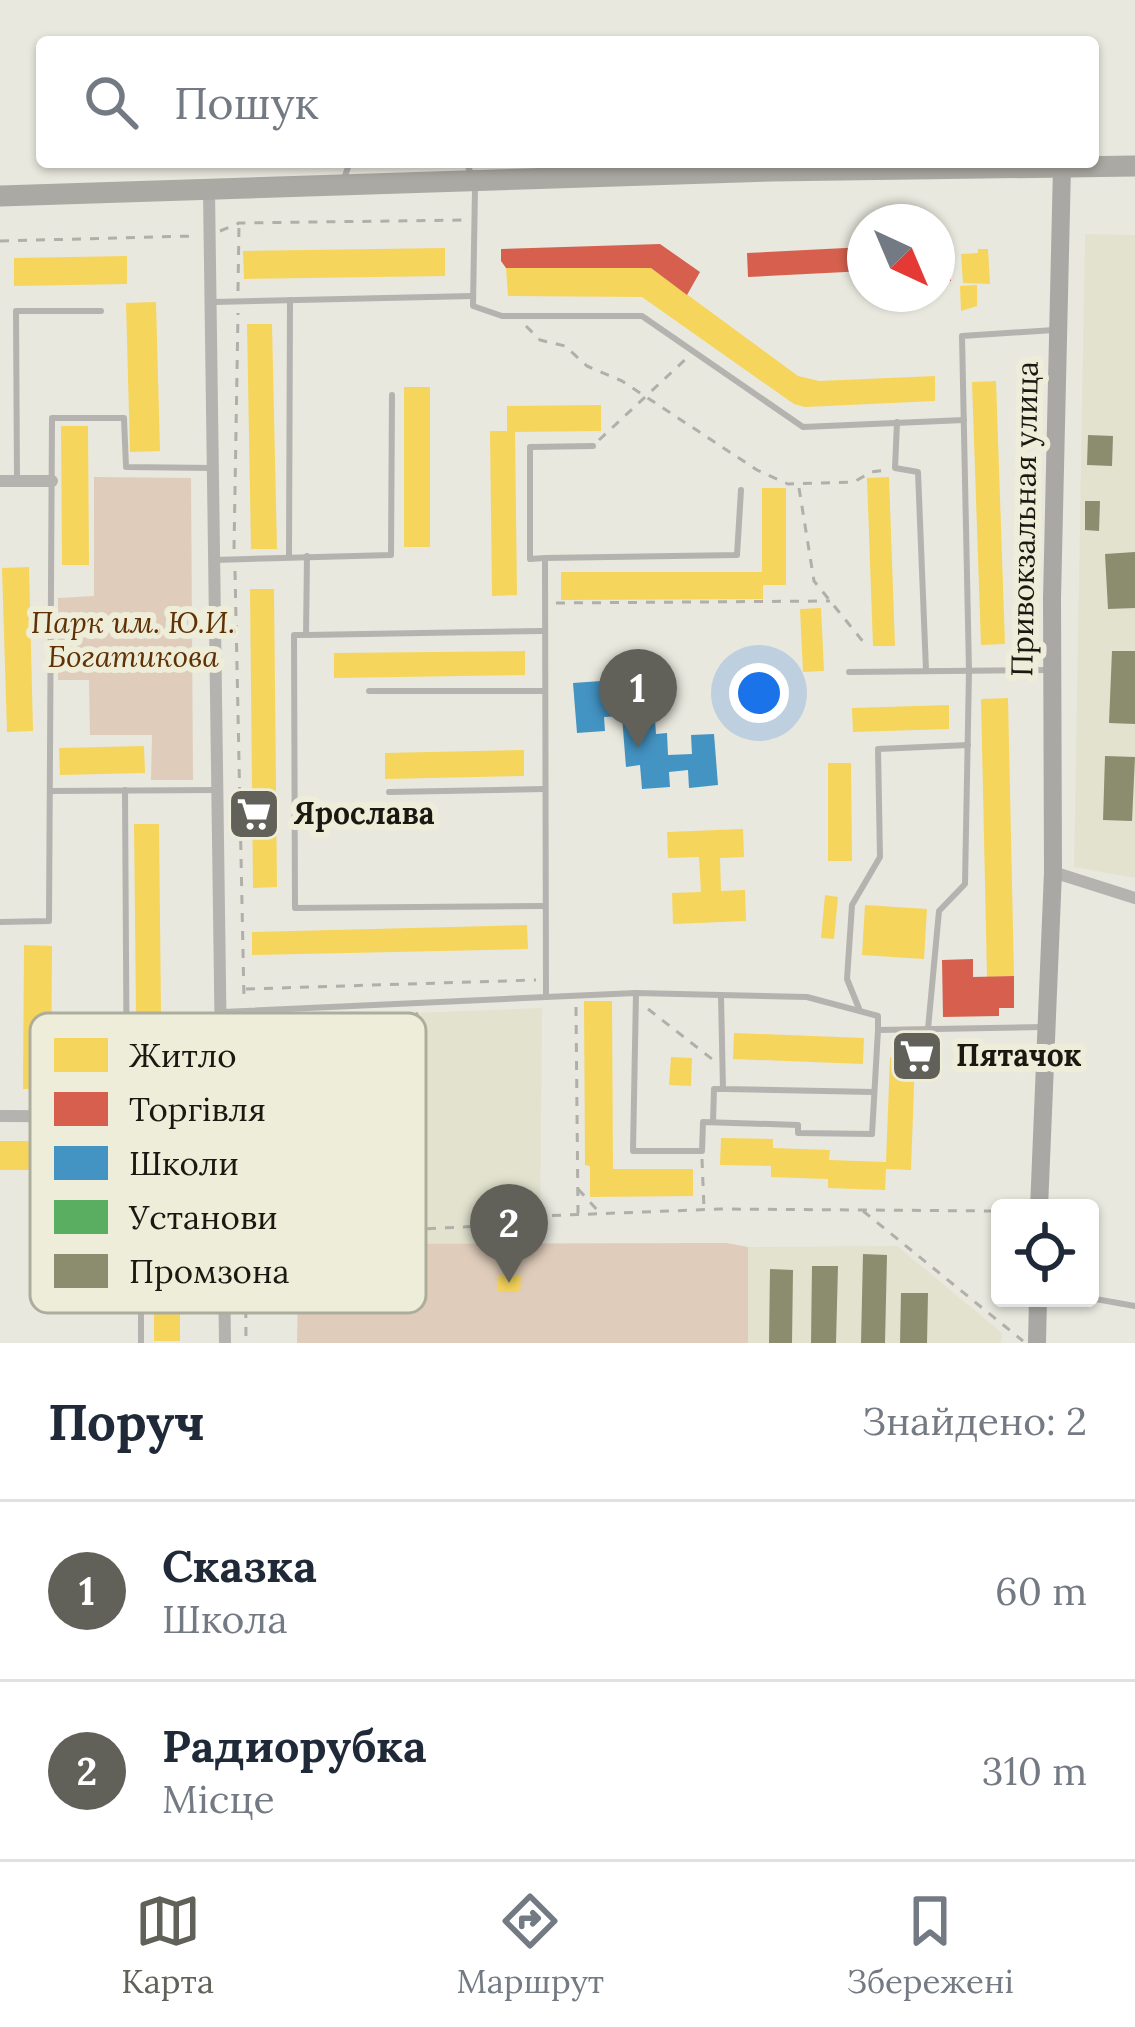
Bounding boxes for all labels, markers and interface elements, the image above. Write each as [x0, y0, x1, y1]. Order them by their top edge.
search box [36, 36, 1099, 168]
icon: search [78, 69, 144, 135]
text: Пошук [174, 74, 319, 131]
north arrow [847, 204, 955, 312]
street label: Привокзальная улица [1002, 361, 1047, 677]
park label: Парк им. Ю.И. Богатикова [31, 603, 235, 675]
pin: 1 [599, 649, 677, 748]
your location [729, 663, 789, 723]
supermarket icon: Ярослава [226, 786, 282, 842]
place label: Ярослава [293, 794, 435, 832]
legend [30, 1013, 426, 1313]
supermarket icon: Пятачок [889, 1028, 945, 1084]
text: Житло [129, 1034, 237, 1076]
place label: Пятачок [956, 1036, 1082, 1074]
text: Торгівля [129, 1088, 266, 1130]
text: Школи [129, 1142, 239, 1184]
pin: 2 [470, 1184, 548, 1283]
text: Установи [128, 1196, 278, 1238]
map controls [991, 1199, 1099, 1307]
button: locate [991, 1199, 1099, 1307]
text: Промзона [129, 1250, 289, 1292]
text: Поруч [48, 1389, 205, 1454]
text: Знайдено: 2 [862, 1396, 1087, 1446]
text: Сказка [162, 1537, 317, 1594]
text: 1 [79, 1566, 95, 1616]
text: 60 m [995, 1566, 1087, 1616]
text: Школа [162, 1594, 288, 1644]
text: Радиорубка [162, 1717, 427, 1774]
text: 2 [77, 1746, 97, 1796]
text: 310 m [982, 1746, 1087, 1796]
text: Місце [162, 1774, 275, 1824]
tab: Карта [121, 1888, 214, 2002]
tab: Маршрут [457, 1888, 604, 2002]
tab: Збережені [847, 1888, 1014, 2002]

